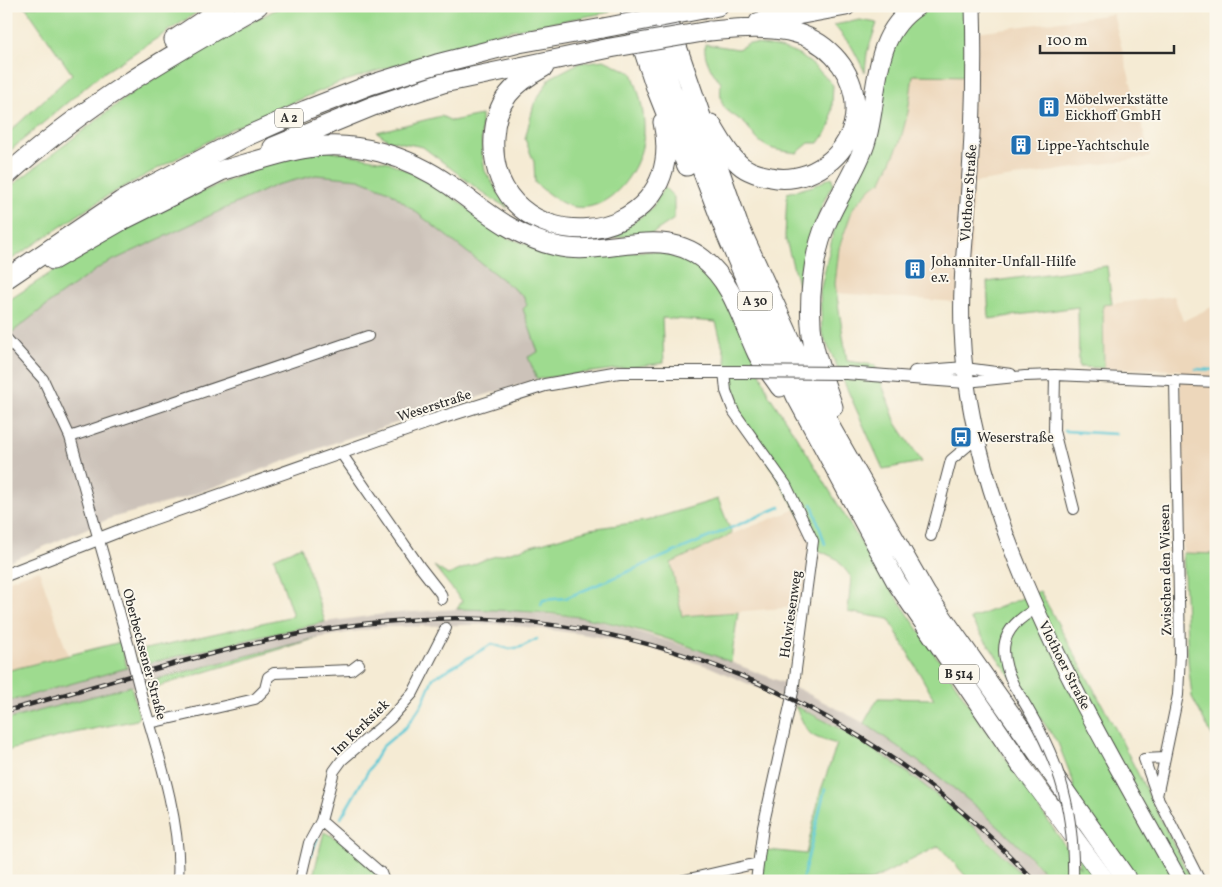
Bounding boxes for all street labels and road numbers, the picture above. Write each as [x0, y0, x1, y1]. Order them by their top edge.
road number: A 2 [275, 109, 303, 128]
street label: Vlothoer Straße [957, 143, 982, 242]
road number: A 30 [738, 292, 772, 310]
street label: Weserstraße [395, 385, 474, 427]
street label: Zwischen den Wiesen [1156, 504, 1177, 636]
street label: Holwiesenweg [776, 569, 807, 659]
street label: Oberbecksener Straße [117, 587, 170, 722]
street label: Vlothoer Straße [1033, 618, 1094, 714]
road number: B 514 [939, 664, 979, 684]
street label: Im Kerksiek [328, 695, 394, 761]

